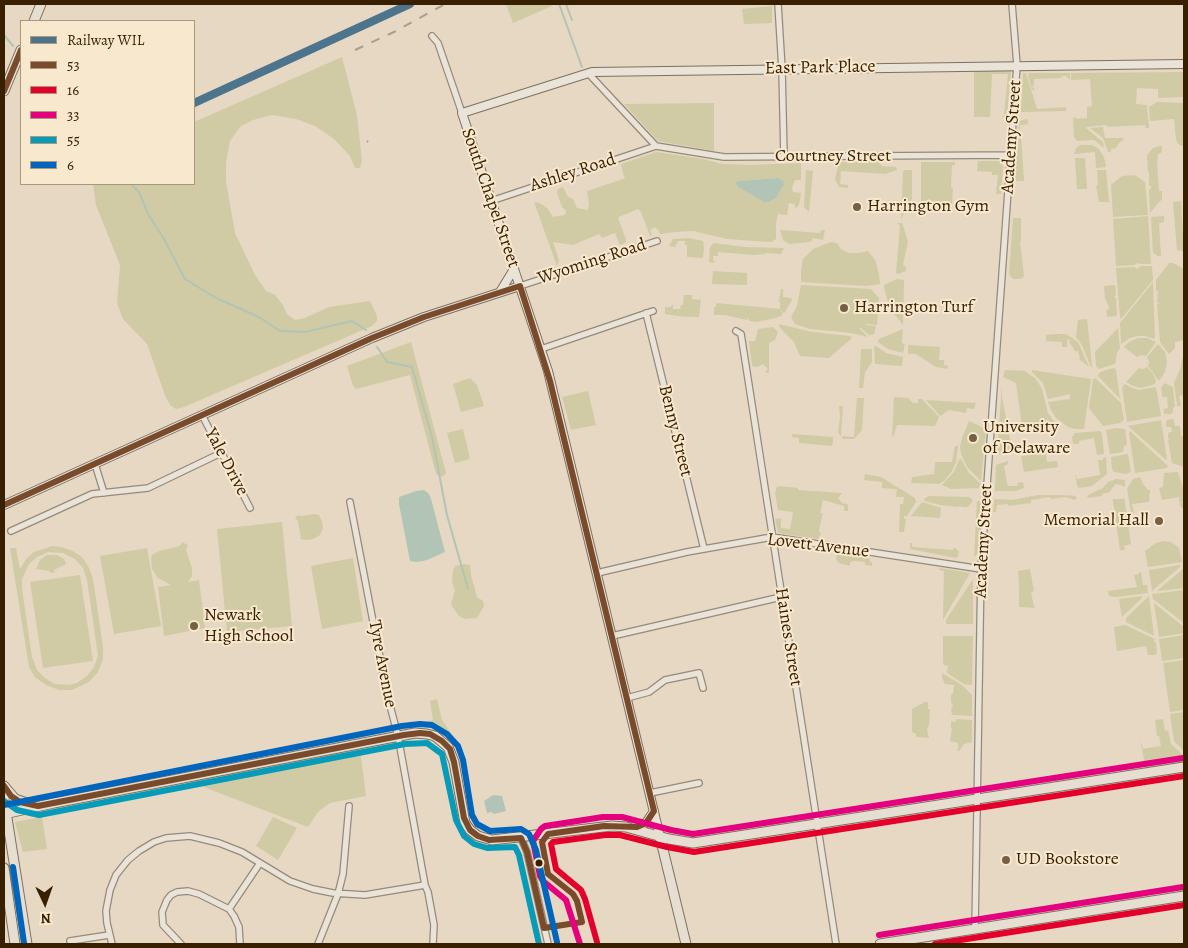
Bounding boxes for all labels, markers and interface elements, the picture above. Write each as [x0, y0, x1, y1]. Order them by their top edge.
legend [20, 20, 195, 185]
text: Railway WIL [67, 30, 144, 50]
text: 53 [67, 55, 80, 75]
street label: East Park Place [764, 56, 876, 80]
street label: Academy Street [997, 79, 1027, 195]
text: 16 [67, 80, 79, 100]
text: 33 [67, 105, 79, 125]
street label: South Chapel Street [456, 125, 524, 271]
text: 55 [67, 130, 80, 150]
street label: Courtney Street [775, 146, 891, 168]
street label: Ashley Road [527, 149, 619, 197]
text: 6 [67, 155, 74, 175]
place label: Harrington Gym [867, 196, 989, 218]
marker: Harrington Gym [851, 201, 863, 213]
street label: Wyoming Road [535, 234, 649, 290]
place label: Harrington Turf [854, 297, 974, 319]
marker: Harrington Turf [838, 302, 850, 314]
street label: Benny Street [653, 383, 697, 479]
place label: University of Delaware [983, 417, 1070, 459]
street label: Yale Drive [199, 425, 253, 499]
marker: University of Delaware [967, 432, 979, 444]
street label: Academy Street [970, 483, 998, 599]
place label: Memorial Hall [1043, 510, 1149, 532]
marker: Memorial Hall [1153, 515, 1165, 527]
street label: Lovett Avenue [766, 529, 870, 563]
street label: Haines Street [770, 586, 806, 688]
place label: Newark High School [204, 605, 293, 648]
street label: Tyre Avenue [363, 618, 401, 710]
marker: Newark High School [188, 620, 200, 632]
place label: UD Bookstore [1016, 849, 1119, 871]
marker: UD Bookstore [1000, 854, 1012, 866]
unlabelled marker [534, 858, 544, 868]
north arrow [20, 878, 70, 928]
text: N [40, 909, 51, 928]

